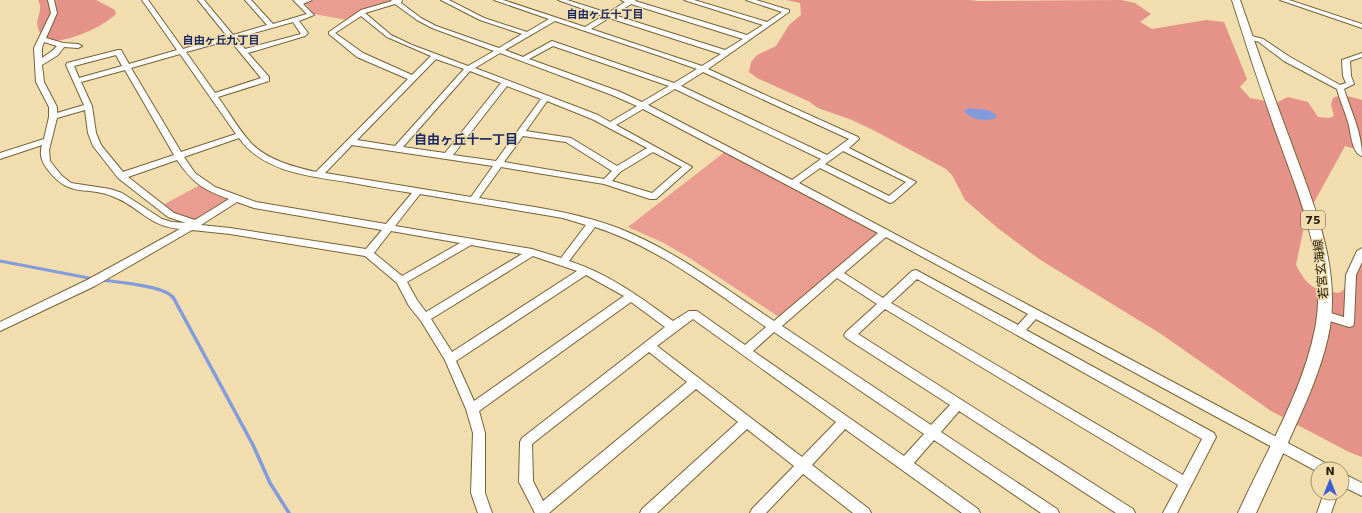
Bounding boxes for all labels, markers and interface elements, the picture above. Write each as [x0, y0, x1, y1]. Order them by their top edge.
district label: 自由ヶ丘十丁目 [567, 8, 644, 21]
district label: 自由ヶ丘九丁目 [183, 34, 260, 47]
district label: 自由ヶ丘十一丁目 [414, 132, 518, 147]
road number: 75 [1301, 211, 1325, 229]
street label: 若宮玄海線 [1311, 238, 1331, 300]
north arrow [1310, 461, 1350, 501]
text: N [1325, 465, 1335, 478]

